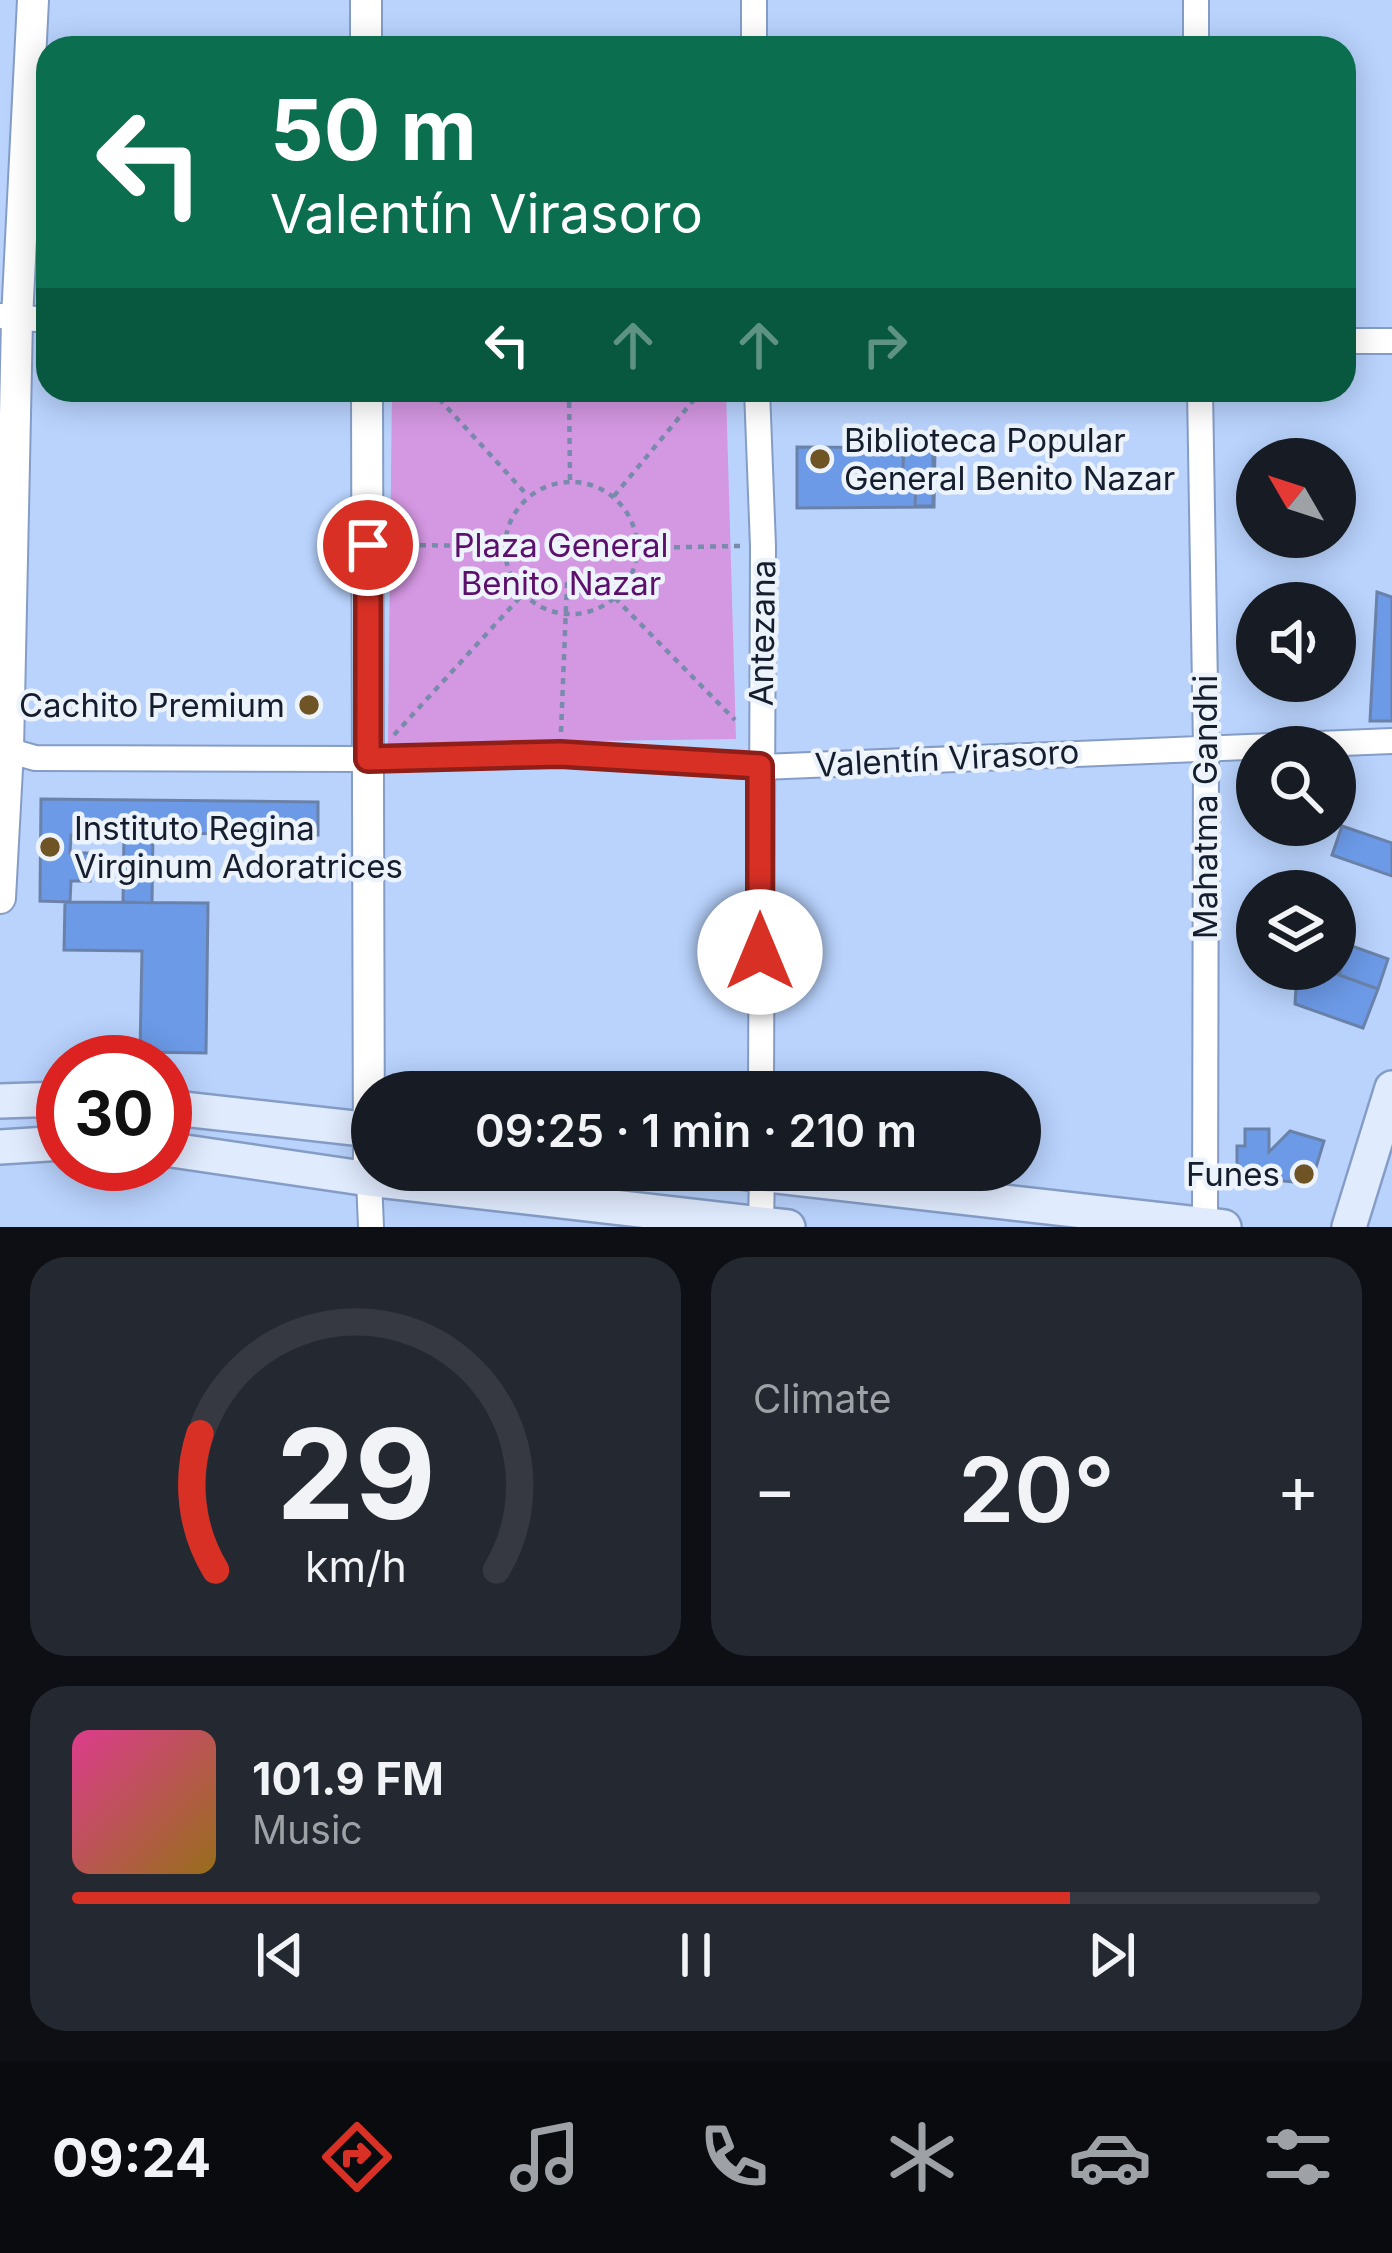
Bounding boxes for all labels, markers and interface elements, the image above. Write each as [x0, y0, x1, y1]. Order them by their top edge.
text: 50 m [270, 79, 477, 180]
icon: left [72, 84, 228, 240]
text: Valentín Virasoro [270, 181, 703, 246]
icon: left [474, 312, 540, 378]
icon: ahead [600, 312, 666, 378]
icon: ahead [726, 312, 792, 378]
icon: right [852, 312, 918, 378]
place label: Biblioteca Popular General Benito Nazar [844, 420, 1175, 498]
north arrow [1236, 438, 1356, 558]
map controls [1236, 438, 1356, 990]
marker: Biblioteca Popular General Benito Nazar [807, 446, 833, 472]
pin [317, 494, 419, 596]
icon: arrive [335, 512, 401, 578]
park label: Plaza General Benito Nazar [453, 525, 669, 603]
street label: Antezana [741, 560, 783, 706]
button: sound [1236, 582, 1356, 702]
street label: Mahatma Gandhi [1185, 675, 1225, 939]
place label: Cachito Premium [19, 685, 285, 725]
marker: Cachito Premium [296, 692, 322, 718]
button: search [1236, 726, 1356, 846]
street label: Valentín Virasoro [814, 731, 1080, 785]
place label: Instituto Regina Virginum Adoratrices [74, 808, 403, 886]
marker: Instituto Regina Virginum Adoratrices [37, 834, 63, 860]
button: layers [1236, 870, 1356, 990]
position arrow [697, 889, 823, 1015]
speed limit sign: 30 [36, 1035, 192, 1191]
text: 09:25 · 1 min · 210 m [475, 1103, 917, 1158]
place label: Funes [1186, 1154, 1280, 1194]
marker: Funes [1291, 1161, 1317, 1187]
text: Climate [753, 1375, 892, 1422]
text: 29 [276, 1398, 435, 1549]
text: 20° [958, 1435, 1115, 1544]
text: − [753, 1449, 797, 1529]
text: + [1276, 1449, 1320, 1529]
text: km/h [305, 1539, 406, 1591]
text: 101.9 FM [252, 1751, 444, 1806]
text: Music [252, 1806, 363, 1853]
icon: previous [247, 1922, 313, 1988]
icon: pause [663, 1922, 729, 1988]
icon: next [1079, 1922, 1145, 1988]
icon: directions [315, 2115, 399, 2199]
icon: music [503, 2115, 587, 2199]
icon: phone [692, 2115, 776, 2199]
icon: climate [880, 2115, 964, 2199]
icon: car [1068, 2115, 1152, 2199]
icon: filters [1256, 2115, 1340, 2199]
text: 09:24 [52, 2125, 211, 2190]

